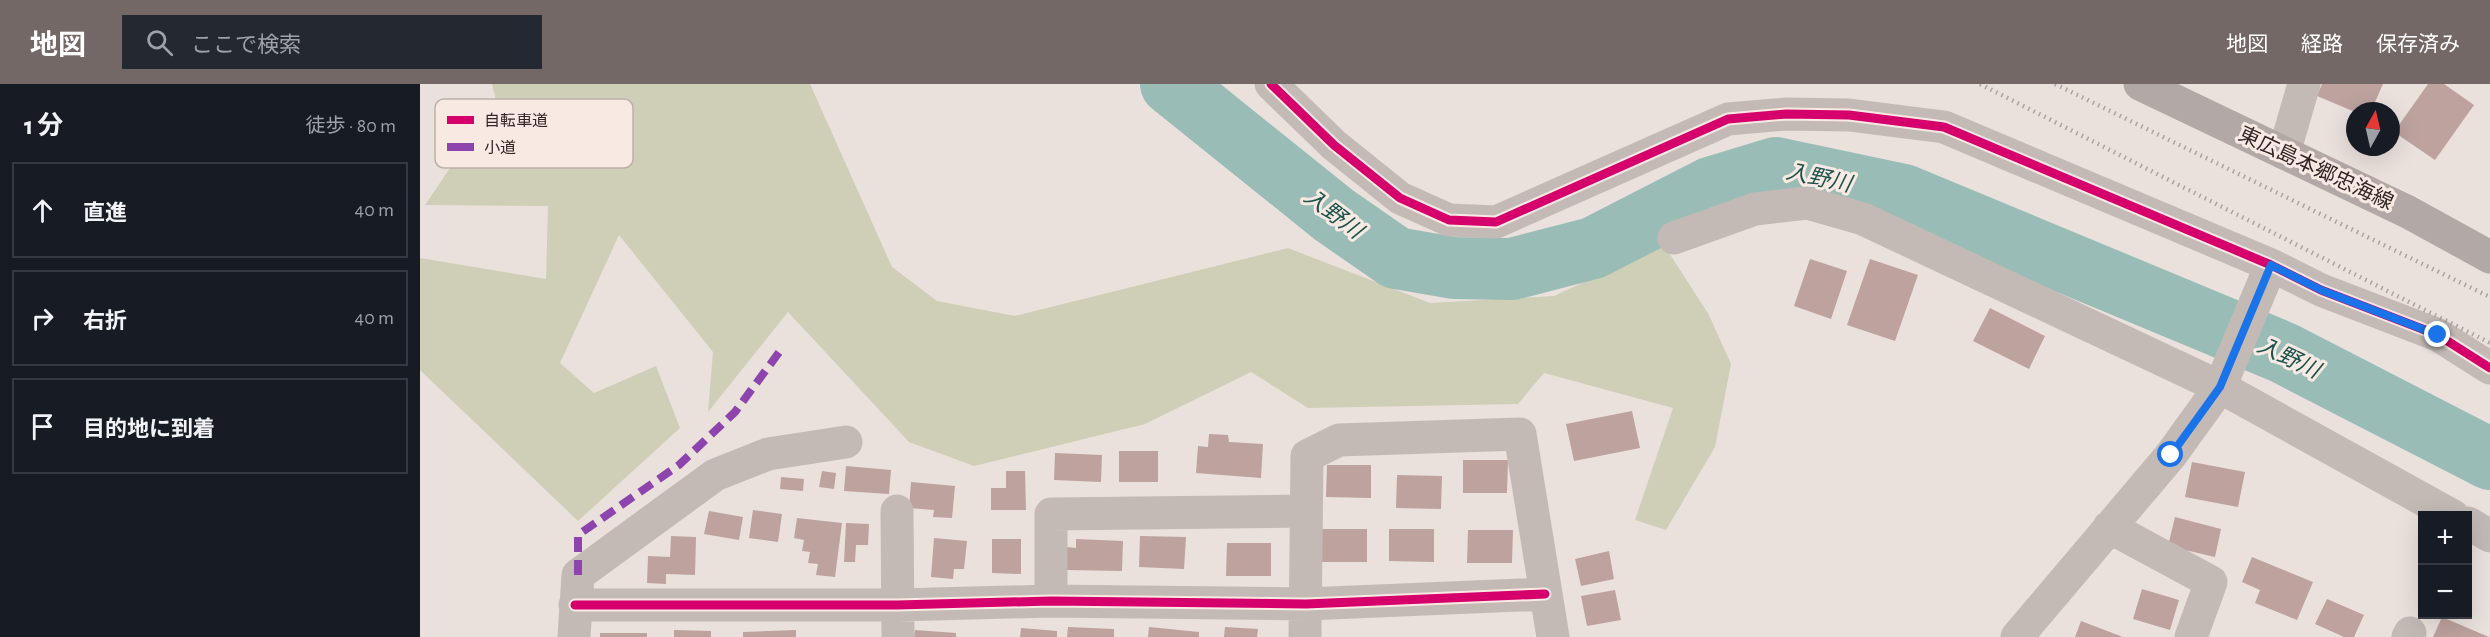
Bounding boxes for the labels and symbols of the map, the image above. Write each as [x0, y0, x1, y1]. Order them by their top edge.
legend [435, 99, 633, 168]
north arrow [2346, 102, 2400, 156]
text: 自転車道 [484, 112, 548, 129]
street label: 東広島本郷忠海線 [2235, 123, 2397, 213]
text: 小道 [484, 139, 516, 156]
water label: 入野川 [1784, 160, 1855, 196]
water label: 入野川 [1300, 185, 1368, 244]
route end [2424, 321, 2450, 347]
water label: 入野川 [2254, 334, 2325, 383]
route start [2157, 441, 2183, 467]

